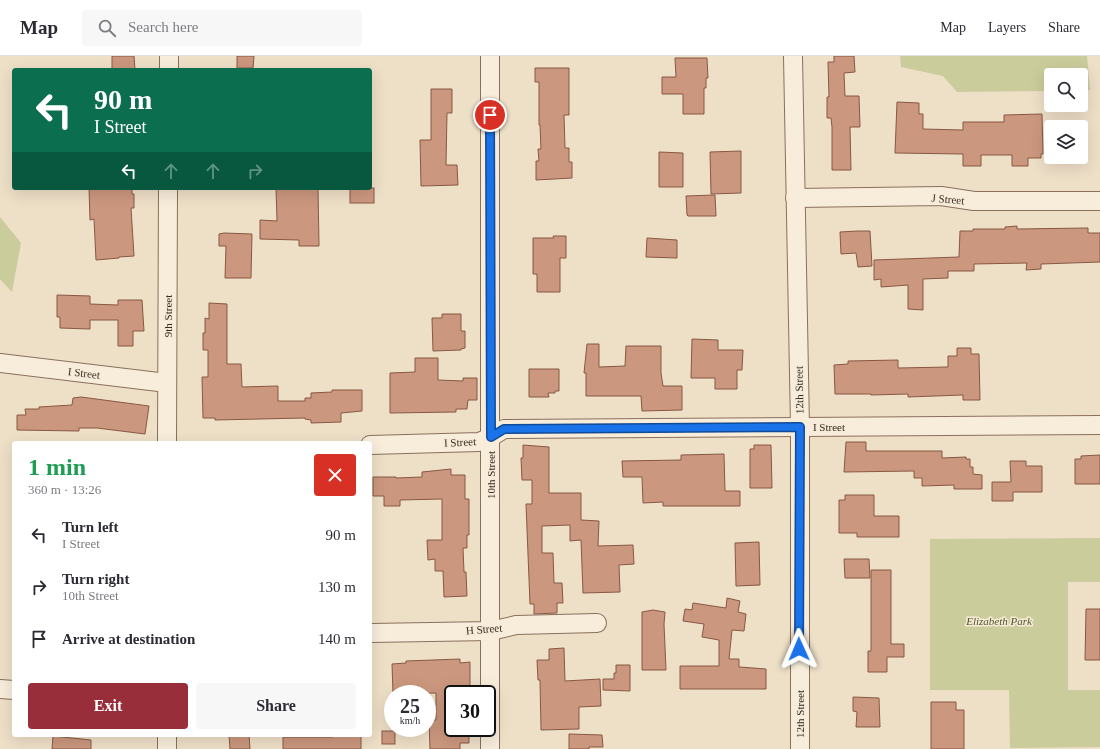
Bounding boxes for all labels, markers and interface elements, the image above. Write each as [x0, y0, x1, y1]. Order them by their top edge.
search box [82, 10, 362, 46]
text: Map [20, 17, 58, 38]
icon: search [96, 17, 118, 39]
text: Search here [128, 19, 198, 35]
text: Map [940, 20, 966, 35]
text: Layers [988, 20, 1026, 35]
text: Share [1048, 20, 1080, 35]
map controls [1044, 68, 1088, 164]
button: search [1044, 68, 1088, 112]
icon: left [28, 84, 80, 136]
text: 90 m [94, 84, 152, 115]
pin [473, 98, 507, 132]
icon: arrive [479, 104, 501, 126]
text: I Street [94, 117, 146, 137]
button: layers [1044, 120, 1088, 164]
icon: left [118, 160, 140, 182]
icon: ahead [160, 160, 182, 182]
icon: ahead [202, 160, 224, 182]
icon: right [244, 160, 266, 182]
street label: J Street [931, 192, 965, 206]
street label: 9th Street [162, 295, 174, 337]
street label: I Street [67, 365, 101, 381]
street label: 12th Street [793, 366, 805, 414]
street label: I Street [813, 421, 845, 433]
street label: I Street [444, 435, 476, 449]
street label: 10th Street [485, 451, 497, 499]
text: 1 min [28, 454, 86, 480]
button: close [314, 454, 356, 496]
text: 360 m · 13:26 [28, 482, 101, 497]
text: Turn left [62, 519, 119, 535]
icon: left [28, 524, 50, 546]
text: 90 m [326, 527, 356, 543]
text: I Street [62, 536, 100, 551]
text: Turn right [62, 571, 129, 587]
icon: right [28, 576, 50, 598]
text: 130 m [318, 579, 356, 595]
text: 10th Street [62, 588, 119, 603]
park label: Elizabeth Park [965, 615, 1033, 627]
street label: H Street [465, 621, 503, 637]
icon: arrive [28, 628, 50, 650]
position arrow [778, 628, 820, 670]
text: Arrive at destination [62, 631, 195, 647]
text: 140 m [318, 631, 356, 647]
button: Exit [28, 683, 188, 729]
button: Share [196, 683, 356, 729]
speed limit sign: 30 [444, 685, 496, 737]
street label: 12th Street [794, 690, 806, 738]
text: 25 [400, 695, 420, 717]
text: km/h [400, 715, 420, 726]

